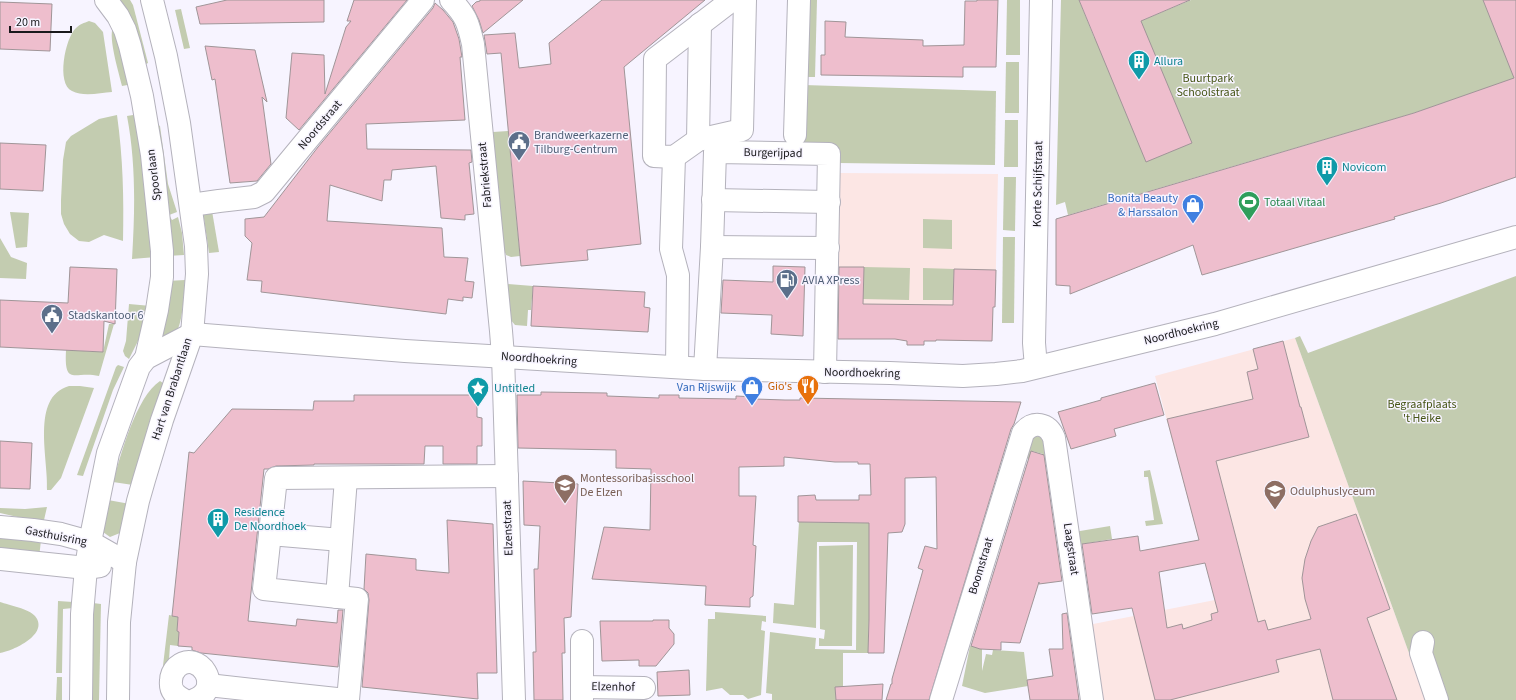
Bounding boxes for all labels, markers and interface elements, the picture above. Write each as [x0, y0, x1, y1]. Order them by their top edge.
scale bar [10, 8, 71, 34]
text: 20 m [16, 14, 40, 31]
building icon: Allura [1126, 48, 1152, 81]
place label: Allura [1154, 53, 1183, 70]
park label: Buurtpark Schoolstraat [1176, 70, 1240, 101]
street label: Noordstraat [294, 96, 346, 154]
place label: Brandweerkazerne Tilburg-Centrum [534, 127, 628, 158]
public building icon: Brandweerkazerne Tilburg-Centrum [506, 129, 532, 162]
street label: Fabriekstraat [474, 141, 496, 209]
street label: Korte Schijfstraat [1029, 141, 1047, 227]
street label: Burgerijpad [743, 144, 803, 162]
street label: Spoorlaan [142, 148, 166, 202]
building icon: Novicom [1314, 154, 1340, 187]
place label: Novicom [1342, 159, 1387, 176]
sports icon: Totaal Vitaal [1236, 189, 1262, 222]
place label: Bonita Beauty & Harssalon [1108, 190, 1178, 221]
shop icon: Bonita Beauty & Harssalon [1180, 192, 1206, 225]
place label: Totaal Vitaal [1264, 194, 1325, 211]
fuel station icon: AVIA XPress [774, 267, 800, 300]
place label: AVIA XPress [802, 272, 860, 289]
public building icon: Stadskantoor 6 [39, 302, 65, 335]
place label: Stadskantoor 6 [68, 307, 144, 324]
street label: Noordhoekring [1142, 315, 1220, 349]
street label: Hart van Brabantlaan [147, 336, 197, 442]
street label: Noordhoekring [500, 348, 578, 370]
street label: Noordhoekring [824, 364, 900, 382]
restaurant icon: Gio's [795, 373, 821, 406]
shop icon: Van Rijswijk [739, 374, 765, 407]
place icon: Untitled [465, 375, 491, 408]
place label: Gio's [768, 378, 792, 395]
place label: Van Rijswijk [677, 379, 736, 396]
place label: Untitled [494, 380, 535, 397]
park label: Begraafplaats 't Heike [1387, 396, 1457, 427]
place label: Montessoribasisschool De Elzen [580, 470, 694, 501]
school or university icon: Montessoribasisschool De Elzen [552, 472, 578, 505]
school or university icon: Odulphuslyceum [1262, 478, 1288, 511]
place label: Odulphuslyceum [1290, 483, 1375, 500]
street label: Elzenstraat [499, 500, 517, 556]
place label: Residence De Noordhoek [234, 504, 306, 535]
building icon: Residence De Noordhoek [205, 506, 231, 539]
street label: Gasthuisring [23, 522, 89, 550]
street label: Laagstraat [1059, 522, 1083, 576]
street label: Boomstraat [964, 535, 998, 597]
street label: Elzenhof [591, 678, 635, 696]

